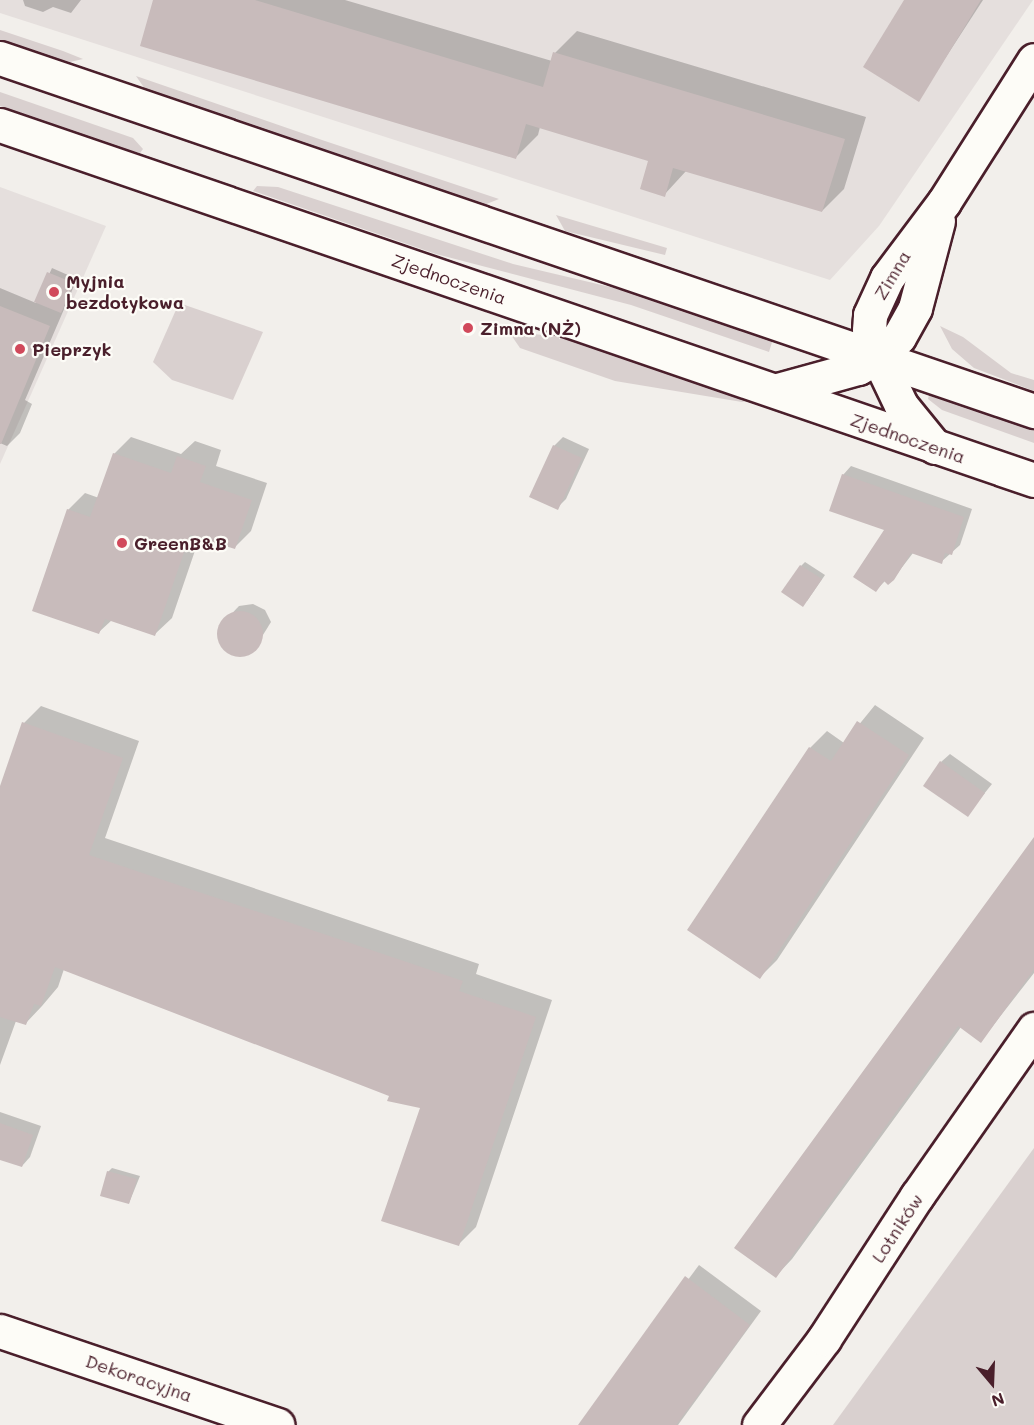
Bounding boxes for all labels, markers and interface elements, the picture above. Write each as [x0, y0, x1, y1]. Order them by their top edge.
street label: Zimna [869, 247, 915, 303]
street label: Zjednoczenia [389, 249, 509, 309]
place label: Myjnia bezdotykowa [66, 271, 184, 314]
marker: Myjnia bezdotykowa [47, 285, 61, 299]
place label: Zimna (NŻ) [480, 317, 581, 339]
marker: Zimna (NŻ) [461, 321, 475, 335]
place label: Pieprzyk [32, 338, 111, 360]
marker: Pieprzyk [13, 342, 27, 356]
street label: Zjednoczenia [848, 408, 968, 468]
place label: GreenB&B [134, 532, 227, 554]
marker: GreenB&B [115, 536, 129, 550]
street label: Lotników [867, 1190, 927, 1266]
street label: Dekoracyjna [83, 1350, 195, 1406]
north arrow [962, 1353, 1022, 1413]
text: N [989, 1389, 1007, 1412]

